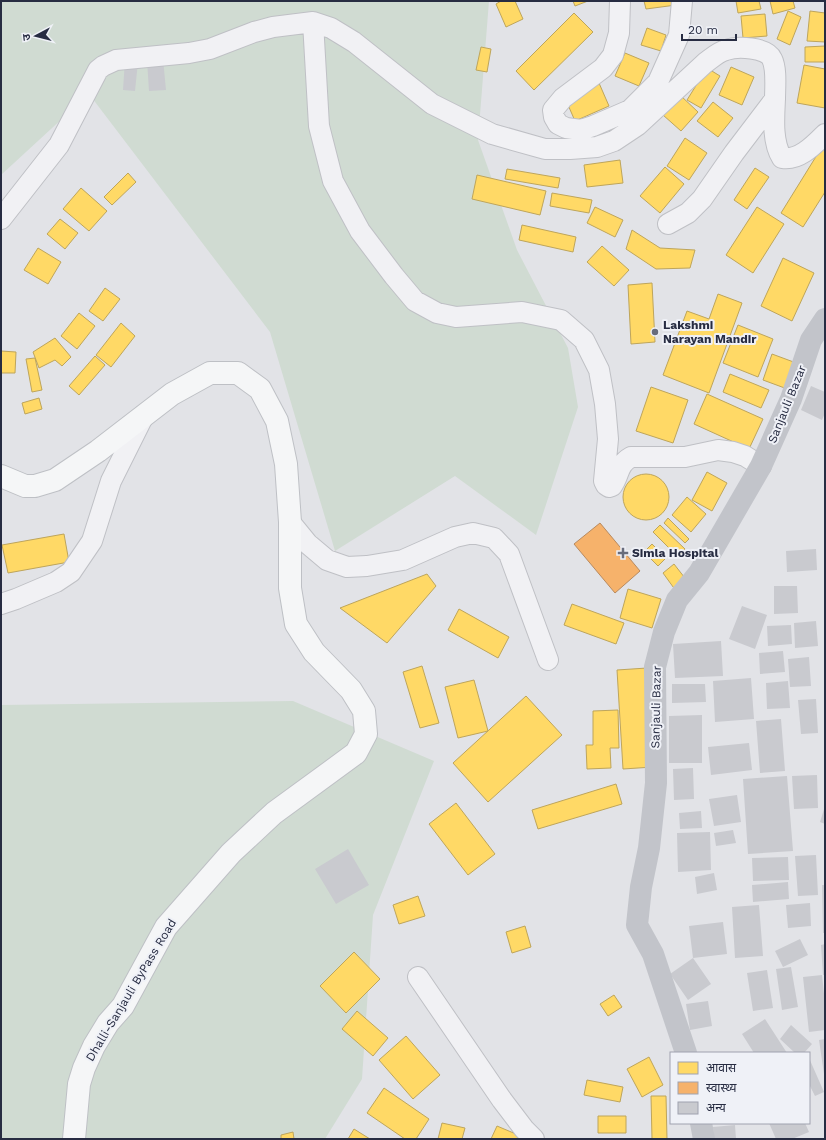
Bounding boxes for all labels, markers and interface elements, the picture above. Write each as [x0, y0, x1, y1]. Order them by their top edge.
north arrow [16, 16, 56, 56]
scale bar [682, 16, 736, 42]
text: 20 m [688, 23, 718, 37]
text: उ [20, 33, 33, 41]
place label: Lakshmi Narayan Mandir [663, 318, 757, 346]
marker: Lakshmi Narayan Mandir [650, 327, 660, 337]
street label: Sanjauli Bazar [765, 363, 809, 445]
place label: Simla Hospital [632, 546, 719, 560]
marker: Simla Hospital [617, 547, 629, 559]
street label: Sanjauli Bazar [648, 665, 664, 749]
street label: Dhalli-Sanjauli ByPass Road [83, 916, 179, 1064]
legend [670, 1052, 810, 1124]
text: आवास [706, 1061, 737, 1075]
text: स्वास्थ्य [706, 1081, 738, 1095]
text: अन्य [706, 1101, 727, 1115]

